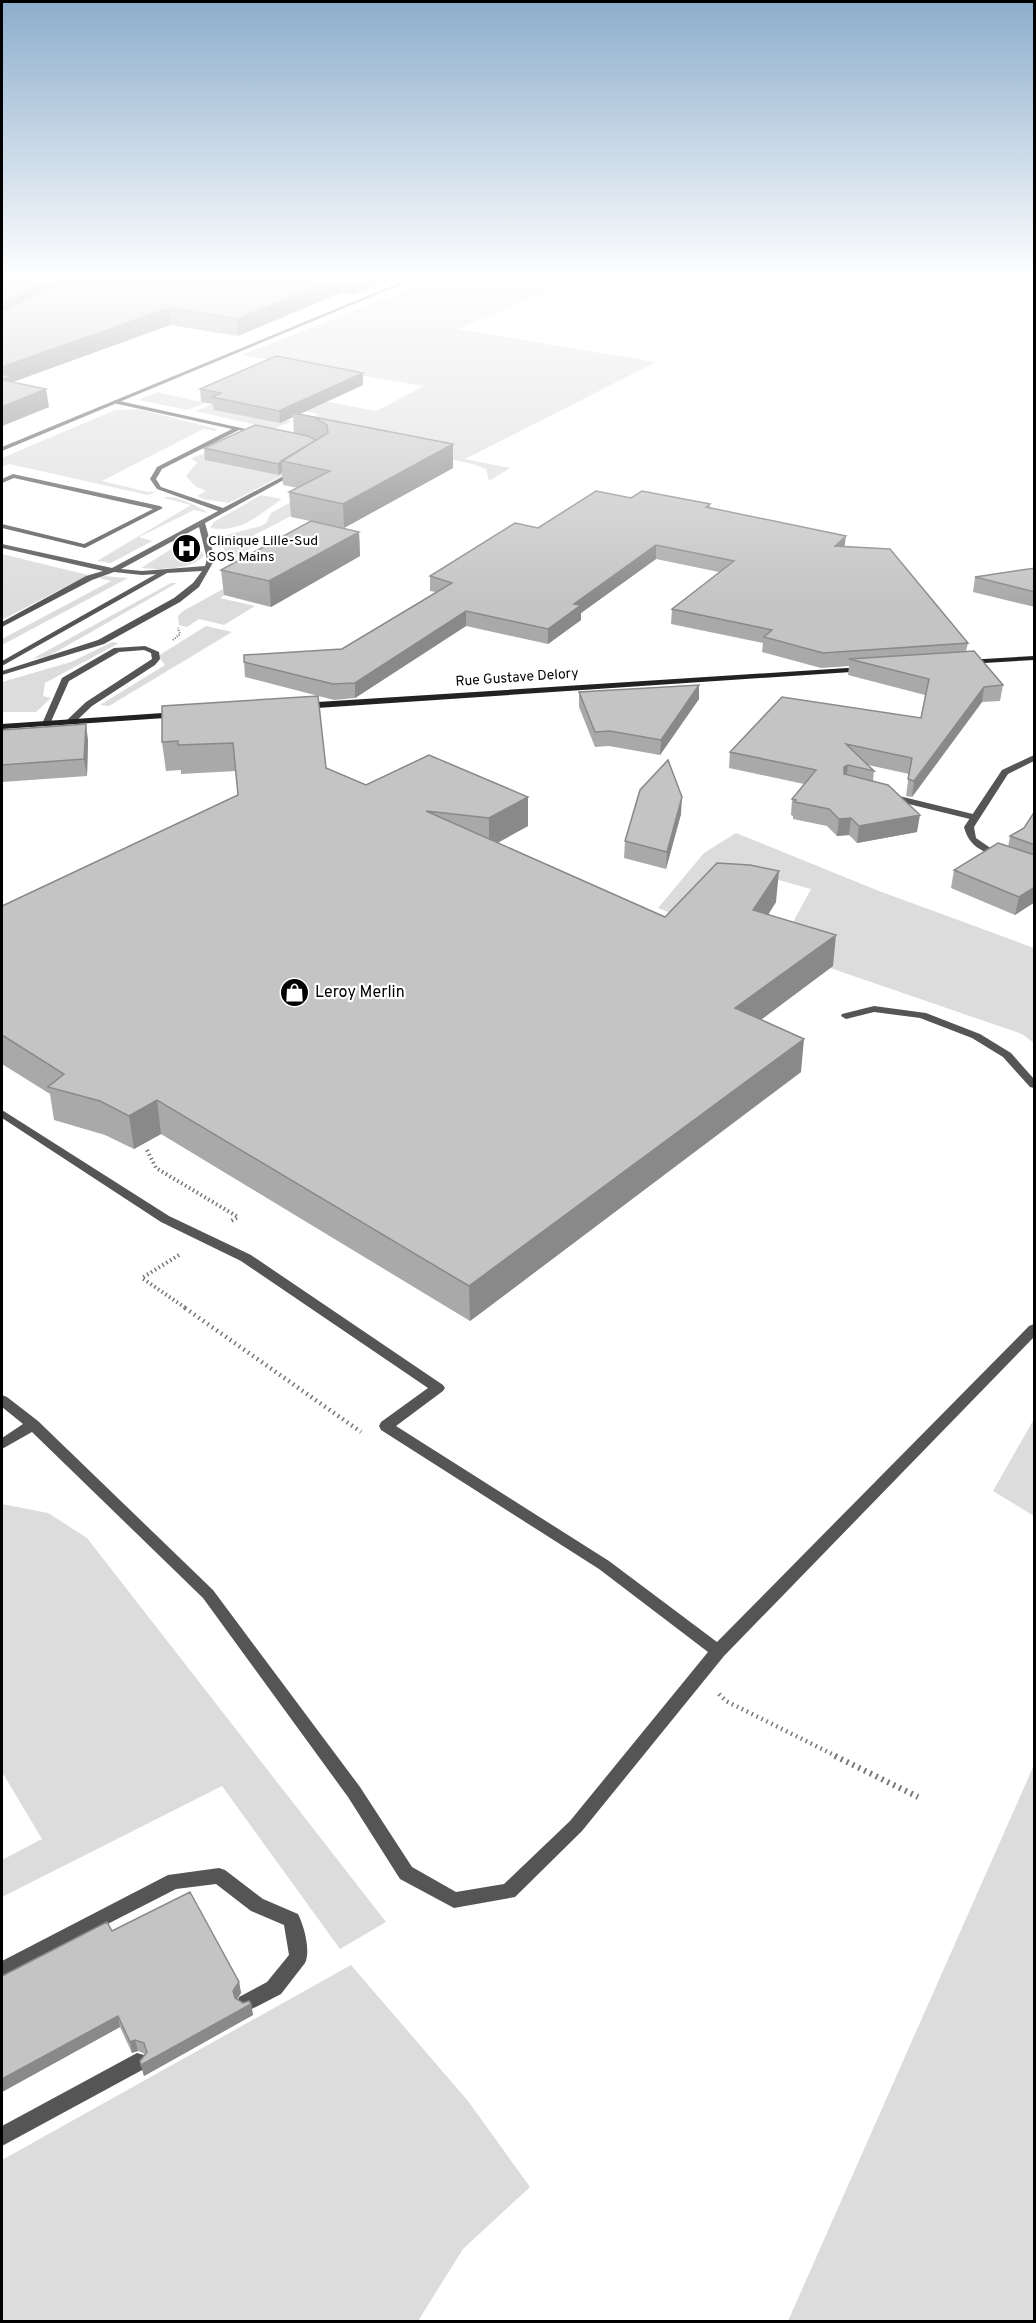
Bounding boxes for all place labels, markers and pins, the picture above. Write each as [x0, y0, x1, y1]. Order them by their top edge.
hospital icon: Clinique Lille-Sud SOS Mains [171, 533, 203, 565]
place label: Clinique Lille-Sud SOS Mains [208, 533, 318, 566]
shop icon: Leroy Merlin [278, 977, 310, 1009]
place label: Leroy Merlin [315, 983, 405, 1003]

